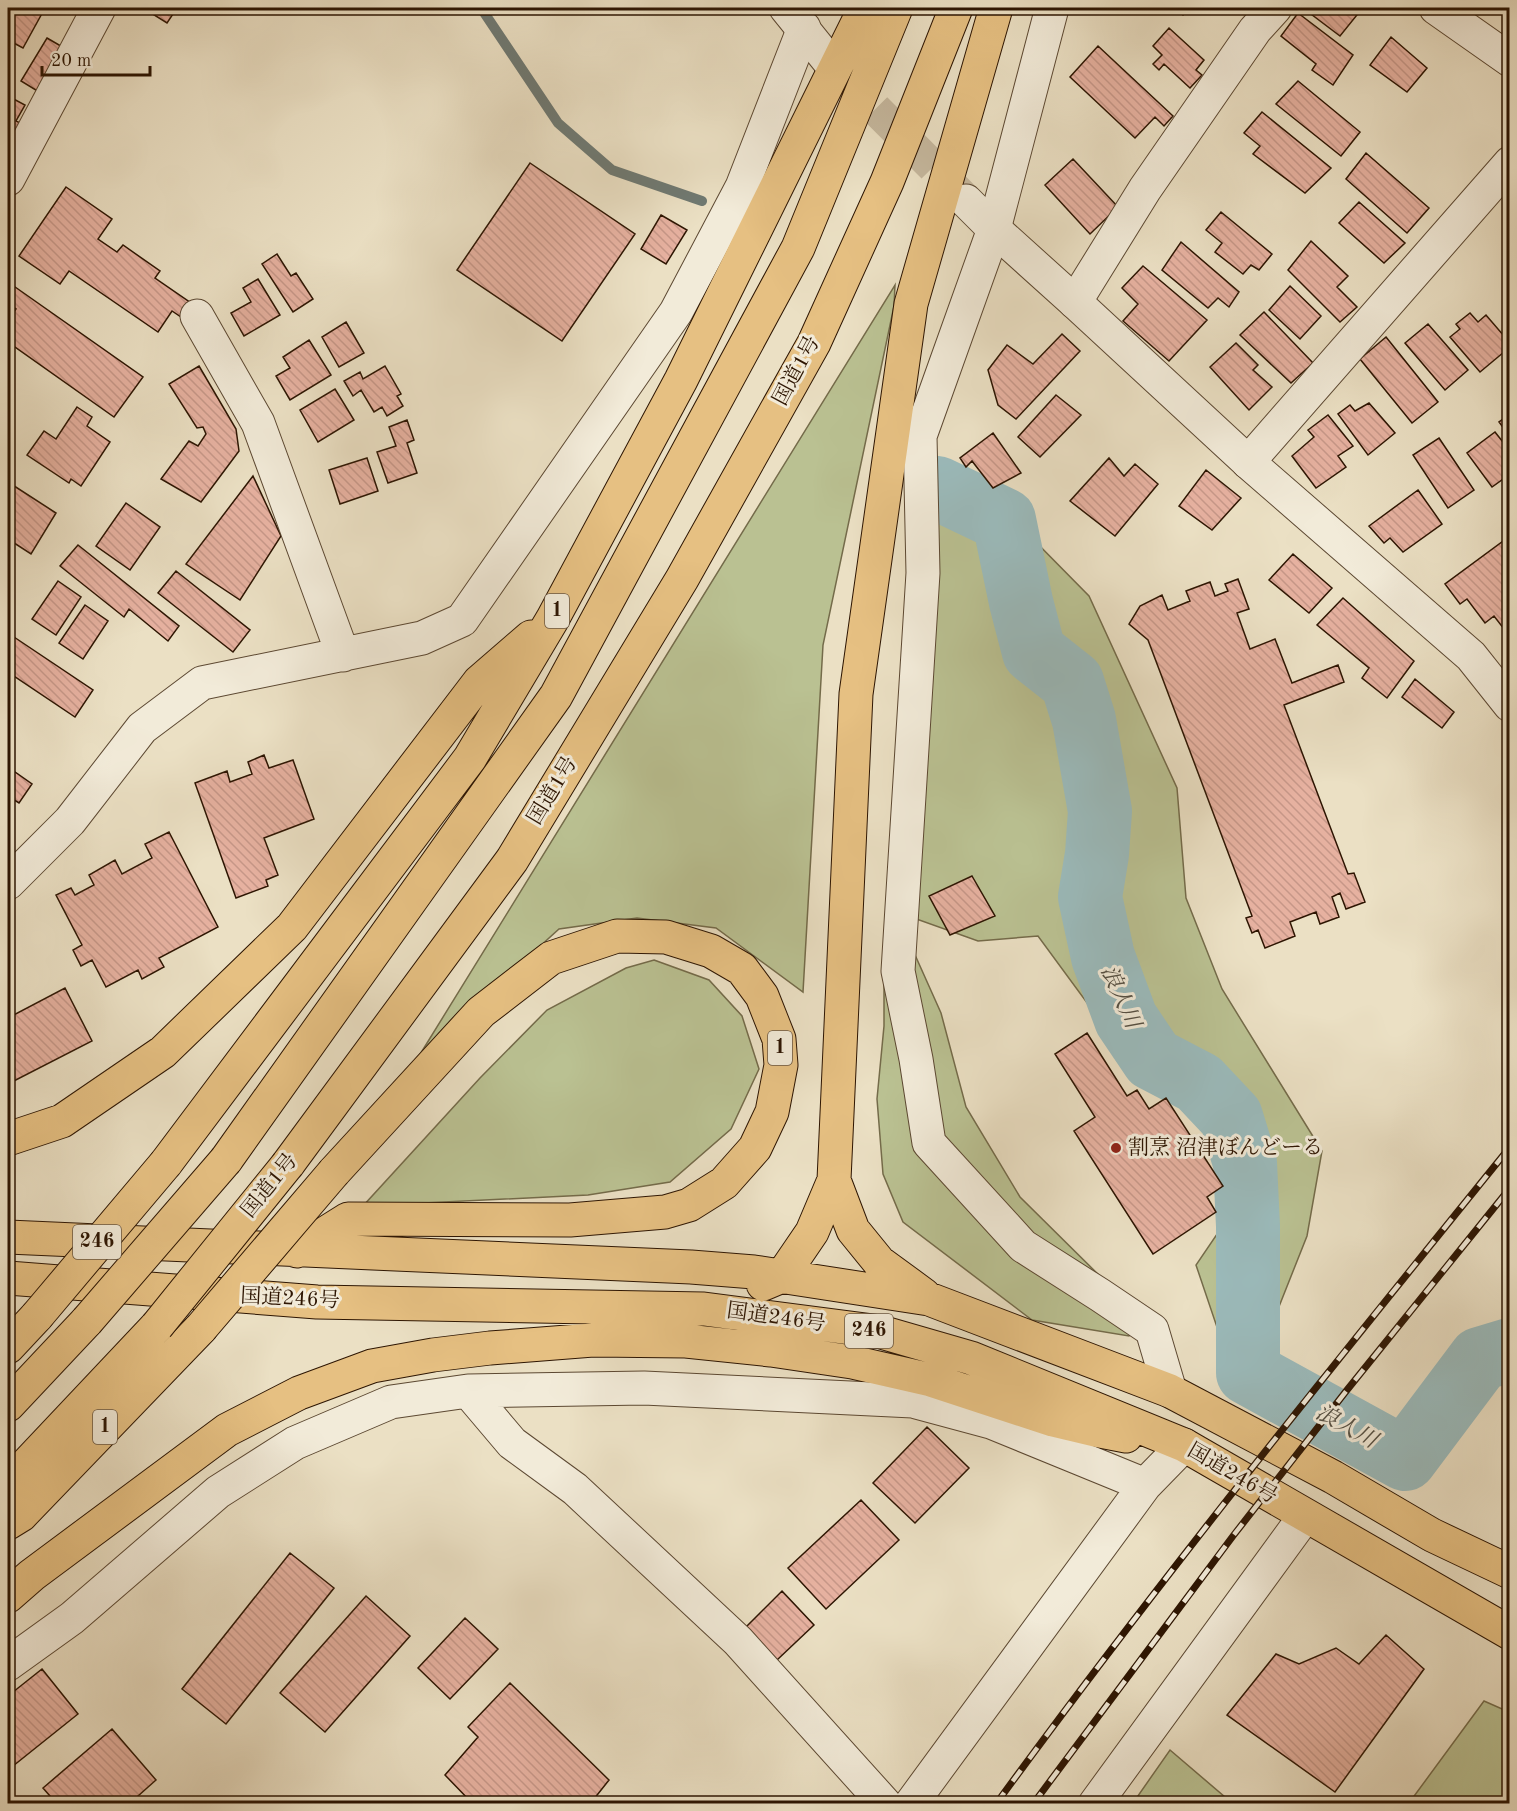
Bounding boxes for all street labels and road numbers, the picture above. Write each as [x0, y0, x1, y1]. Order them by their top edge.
street label: 国道1号 [768, 332, 824, 409]
road number: 1 [545, 594, 569, 628]
street label: 国道1号 [523, 752, 581, 829]
road number: 1 [768, 1031, 792, 1065]
street label: 国道1号 [237, 1149, 302, 1222]
road number: 246 [73, 1225, 121, 1259]
street label: 国道246号 [240, 1284, 340, 1312]
street label: 国道246号 [725, 1299, 827, 1335]
road number: 246 [845, 1314, 893, 1348]
road number: 1 [93, 1410, 117, 1444]
street label: 国道246号 [1184, 1438, 1281, 1508]

